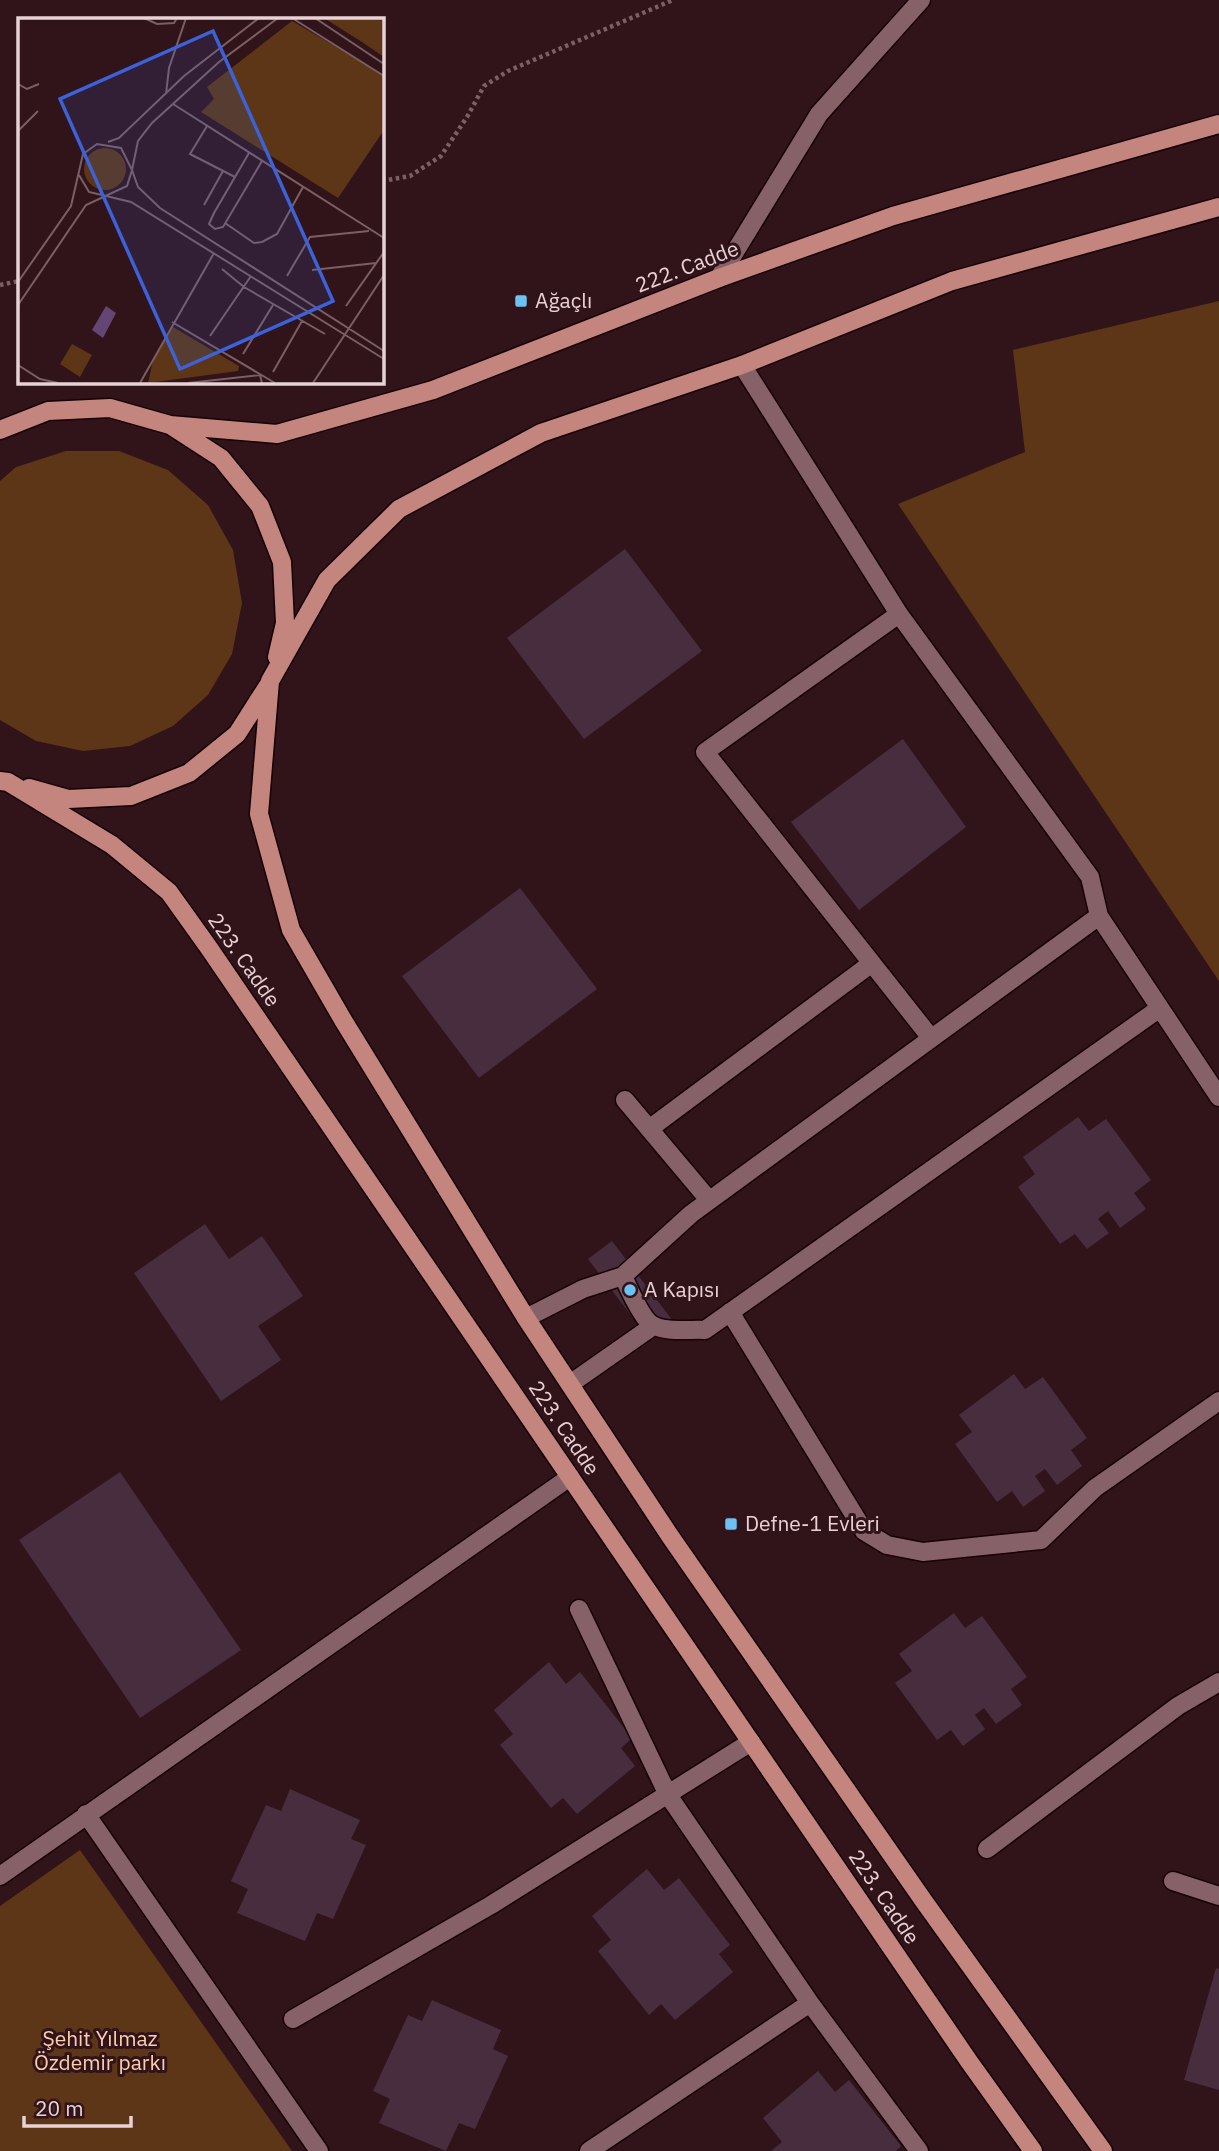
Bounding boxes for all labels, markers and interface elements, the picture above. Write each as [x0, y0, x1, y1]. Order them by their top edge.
inset map [18, 18, 383, 383]
street label: 222. Cadde [631, 234, 742, 299]
place label: Ağaçlı [535, 286, 592, 314]
marker: Ağaçlı [513, 293, 529, 309]
street label: 223. Cadde [202, 907, 287, 1012]
place label: A Kapısı [644, 1275, 720, 1303]
marker: A Kapısı [622, 1282, 638, 1298]
street label: 223. Cadde [523, 1375, 607, 1480]
place label: Defne-1 Evleri [745, 1509, 880, 1537]
marker: Defne-1 Evleri [723, 1516, 739, 1532]
street label: 223. Cadde [843, 1844, 927, 1949]
park label: Şehit Yılmaz Özdemir parkı [34, 2024, 166, 2076]
scale bar [24, 2084, 131, 2128]
text: 20 m [35, 2094, 84, 2122]

